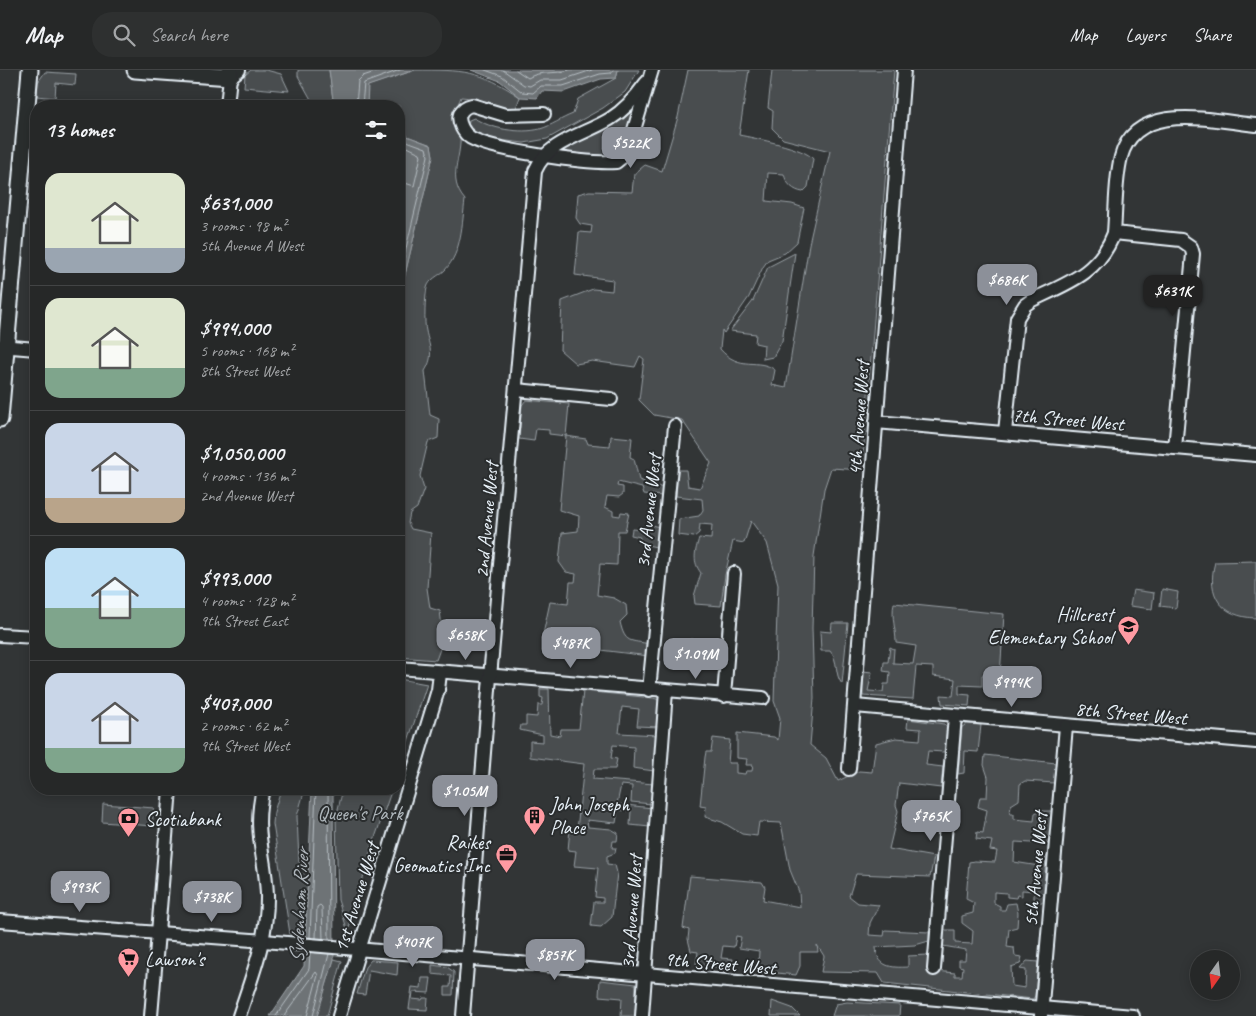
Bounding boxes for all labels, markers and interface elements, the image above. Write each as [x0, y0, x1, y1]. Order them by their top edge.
search box [92, 12, 442, 57]
text: Map [25, 20, 62, 50]
icon: search [110, 21, 138, 49]
text: Search here [150, 23, 228, 47]
text: Map [1070, 24, 1098, 46]
text: Layers [1126, 24, 1165, 46]
text: Share [1193, 24, 1231, 46]
icon: filters [362, 116, 390, 144]
text: 13 homes [45, 117, 114, 143]
pin: $522K [596, 126, 666, 169]
text: $522K [613, 133, 649, 153]
text: $631,000 [200, 190, 271, 216]
icon: home [85, 193, 145, 253]
text: 3 rooms · 98 m² [200, 216, 286, 236]
text: 5th Avenue A West [200, 236, 304, 256]
pin: $686K [972, 264, 1042, 306]
text: $686K [988, 270, 1026, 290]
pin: $631K [1138, 274, 1208, 317]
text: $631K [1154, 281, 1192, 301]
text: $994,000 [200, 315, 270, 341]
icon: home [85, 318, 145, 378]
text: 5 rooms · 168 m² [200, 341, 294, 361]
street label: 4th Avenue West [842, 356, 875, 476]
text: 8th Street West [200, 361, 290, 381]
street label: 7th Street West [1011, 402, 1127, 437]
text: $1,050,000 [200, 440, 284, 466]
icon: home [85, 443, 145, 503]
street label: 3rd Avenue West [630, 450, 667, 569]
street label: 2nd Avenue West [469, 458, 504, 579]
text: 4 rooms · 136 m² [200, 466, 294, 486]
text: 2nd Avenue West [200, 486, 293, 506]
text: $993,000 [200, 565, 270, 591]
icon: home [85, 568, 145, 628]
text: 4 rooms · 128 m² [200, 591, 294, 611]
place label: Hillcrest Elementary School [988, 602, 1117, 650]
text: 9th Street East [200, 611, 288, 631]
school or university icon: Hillcrest Elementary School [1117, 614, 1141, 645]
pin: $658K [431, 618, 501, 661]
text: $658K [447, 625, 485, 645]
pin: $487K [536, 626, 606, 669]
text: $487K [553, 633, 589, 653]
pin: $1.09M [655, 638, 737, 680]
text: $1.09M [674, 644, 718, 664]
pin: $994K [977, 666, 1047, 708]
text: $994K [994, 672, 1030, 692]
text: $407,000 [200, 690, 270, 716]
icon: home [85, 693, 145, 753]
street label: 8th Street West [1074, 696, 1190, 731]
text: 2 rooms · 62 m² [200, 716, 286, 736]
text: 9th Street West [200, 736, 290, 756]
pin: $1.05M [424, 774, 506, 817]
text: $1.05M [443, 781, 487, 801]
place label: John Joseph Place [549, 792, 630, 840]
pin: $765K [896, 800, 966, 842]
park label: Queen's Park [317, 801, 404, 826]
building icon: John Joseph Place [522, 804, 546, 835]
text: $765K [913, 806, 949, 826]
bank icon: Scotiabank [117, 807, 141, 838]
place label: Scotiabank [145, 807, 222, 832]
street label: 5th Avenue West [1018, 807, 1053, 927]
place label: Raikes Geomatics Inc [393, 830, 492, 878]
street label: 1st Avenue West [328, 836, 386, 955]
office icon: Raikes Geomatics Inc [494, 842, 518, 873]
water label: Sydenham River [283, 844, 315, 964]
street label: 3rd Avenue West [615, 851, 648, 970]
pin: $993K [45, 870, 115, 913]
text: $993K [62, 877, 98, 897]
pin: $738K [177, 880, 247, 923]
text: $738K [194, 887, 230, 907]
pin: $407K [378, 926, 448, 968]
text: $407K [395, 932, 431, 952]
pin: $857K [520, 938, 590, 981]
text: $857K [537, 945, 573, 965]
street label: 9th Street West [663, 946, 779, 981]
supermarket icon: Lawson's [117, 947, 141, 978]
place label: Lawson's [145, 947, 207, 972]
north arrow [1190, 950, 1240, 1000]
map controls [1190, 950, 1240, 1000]

